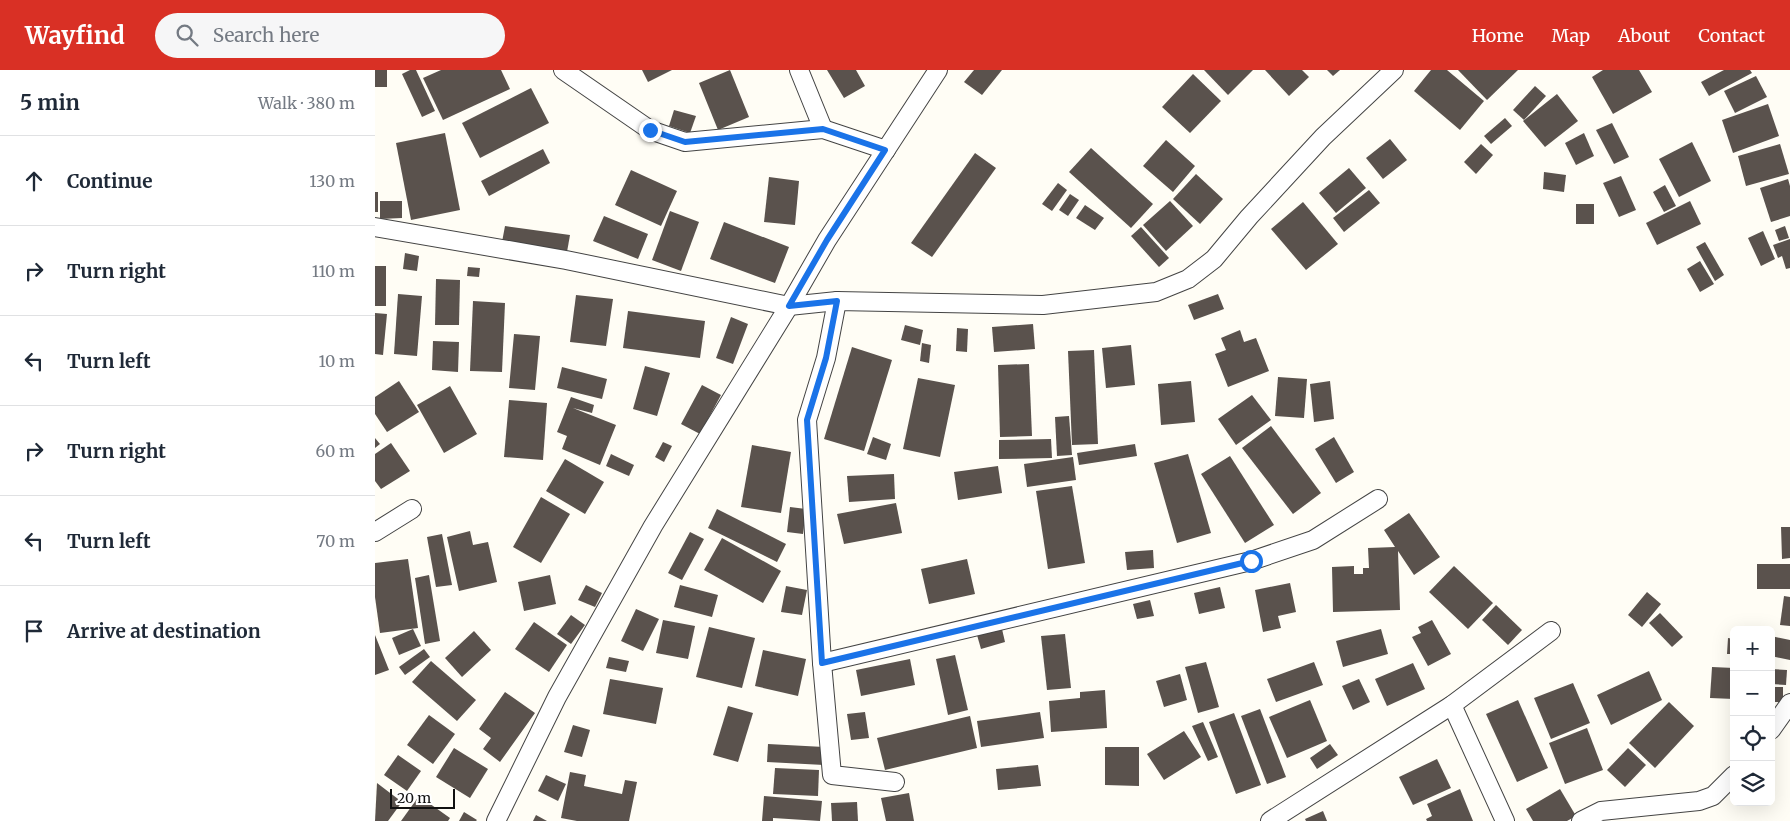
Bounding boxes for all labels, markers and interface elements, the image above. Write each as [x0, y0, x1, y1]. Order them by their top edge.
search box [155, 13, 505, 58]
text: Wayfind [25, 20, 125, 51]
icon: search [173, 21, 201, 49]
text: Search here [213, 23, 319, 47]
text: Home [1472, 24, 1524, 47]
text: Map [1552, 24, 1590, 47]
text: About [1618, 24, 1670, 47]
text: Contact [1698, 24, 1765, 47]
text: 5 min [20, 89, 80, 116]
text: Walk · 380 m [258, 93, 355, 113]
route end [639, 119, 662, 142]
icon: ahead [20, 167, 48, 195]
text: Continue [67, 169, 153, 193]
text: 130 m [309, 171, 355, 191]
icon: right [20, 257, 48, 285]
text: Turn right [67, 259, 166, 283]
text: 110 m [312, 261, 355, 281]
icon: left [20, 347, 48, 375]
text: Turn left [67, 349, 151, 373]
text: 10 m [318, 351, 355, 371]
icon: right [20, 437, 48, 465]
text: Turn right [67, 439, 166, 463]
text: 60 m [315, 441, 355, 461]
icon: left [20, 527, 48, 555]
text: Turn left [67, 529, 151, 553]
text: 70 m [316, 531, 355, 551]
route start [1240, 550, 1263, 573]
icon: arrive [20, 617, 48, 645]
text: Arrive at destination [67, 619, 261, 643]
map controls [1730, 626, 1775, 806]
button: + [1730, 626, 1775, 671]
button: − [1730, 671, 1775, 716]
button: locate [1730, 716, 1775, 761]
button: layers [1730, 761, 1775, 806]
scale bar [390, 786, 455, 809]
text: 20 m [397, 789, 431, 807]

